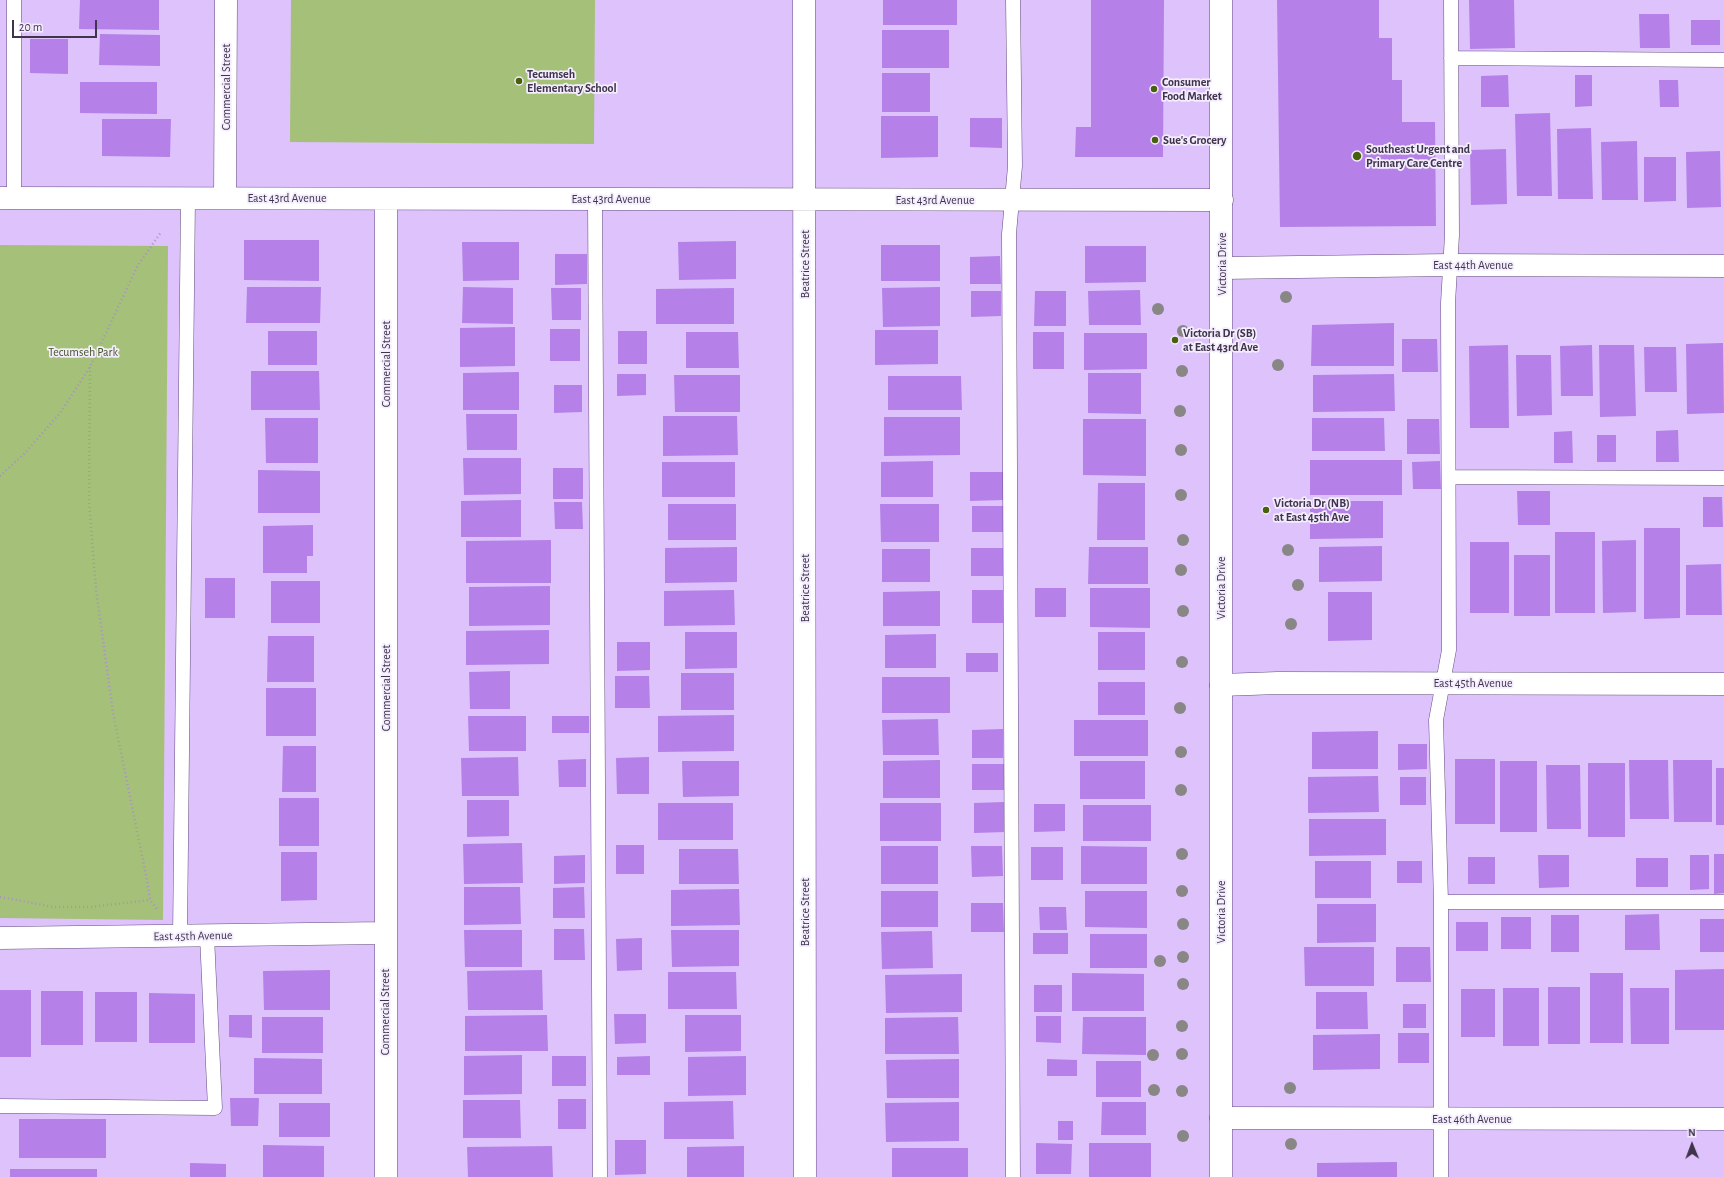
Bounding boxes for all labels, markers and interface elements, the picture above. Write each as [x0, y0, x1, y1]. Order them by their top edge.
scale bar [14, 12, 99, 38]
text: 20 m [19, 21, 42, 33]
street label: Commercial Street [219, 44, 233, 130]
place label: Tecumseh Elementary School [527, 67, 617, 95]
place label: Consumer Food Market [1162, 75, 1222, 103]
marker: Tecumseh Elementary School [514, 76, 524, 86]
marker: Consumer Food Market [1149, 84, 1159, 94]
place label: Sue's Grocery [1163, 133, 1226, 147]
marker: Sue's Grocery [1150, 135, 1160, 145]
place label: Southeast Urgent and Primary Care Centre [1366, 142, 1470, 170]
marker: Southeast Urgent and Primary Care Centre [1351, 150, 1363, 162]
street label: East 43rd Avenue [247, 191, 327, 205]
street label: East 43rd Avenue [571, 192, 651, 206]
street label: East 43rd Avenue [895, 193, 975, 207]
street label: Beatrice Street [798, 230, 812, 298]
street label: Victoria Drive [1215, 233, 1229, 295]
street label: East 44th Avenue [1433, 258, 1513, 272]
street label: Commercial Street [379, 321, 393, 407]
place label: Victoria Dr (SB) at East 43rd Ave [1183, 326, 1258, 354]
marker: Victoria Dr (SB) at East 43rd Ave [1170, 335, 1180, 345]
park label: Tecumseh Park [48, 345, 118, 359]
place label: Victoria Dr (NB) at East 45th Ave [1274, 496, 1350, 524]
marker: Victoria Dr (NB) at East 45th Ave [1261, 505, 1271, 515]
street label: Beatrice Street [798, 554, 812, 622]
street label: Victoria Drive [1214, 557, 1228, 619]
street label: Commercial Street [379, 645, 393, 731]
street label: East 45th Avenue [1433, 676, 1513, 690]
street label: Beatrice Street [798, 878, 812, 946]
street label: Victoria Drive [1214, 881, 1228, 943]
street label: East 45th Avenue [153, 928, 233, 944]
street label: Commercial Street [378, 969, 392, 1055]
street label: East 46th Avenue [1432, 1112, 1512, 1126]
north arrow [1672, 1125, 1712, 1165]
text: N [1688, 1127, 1696, 1138]

